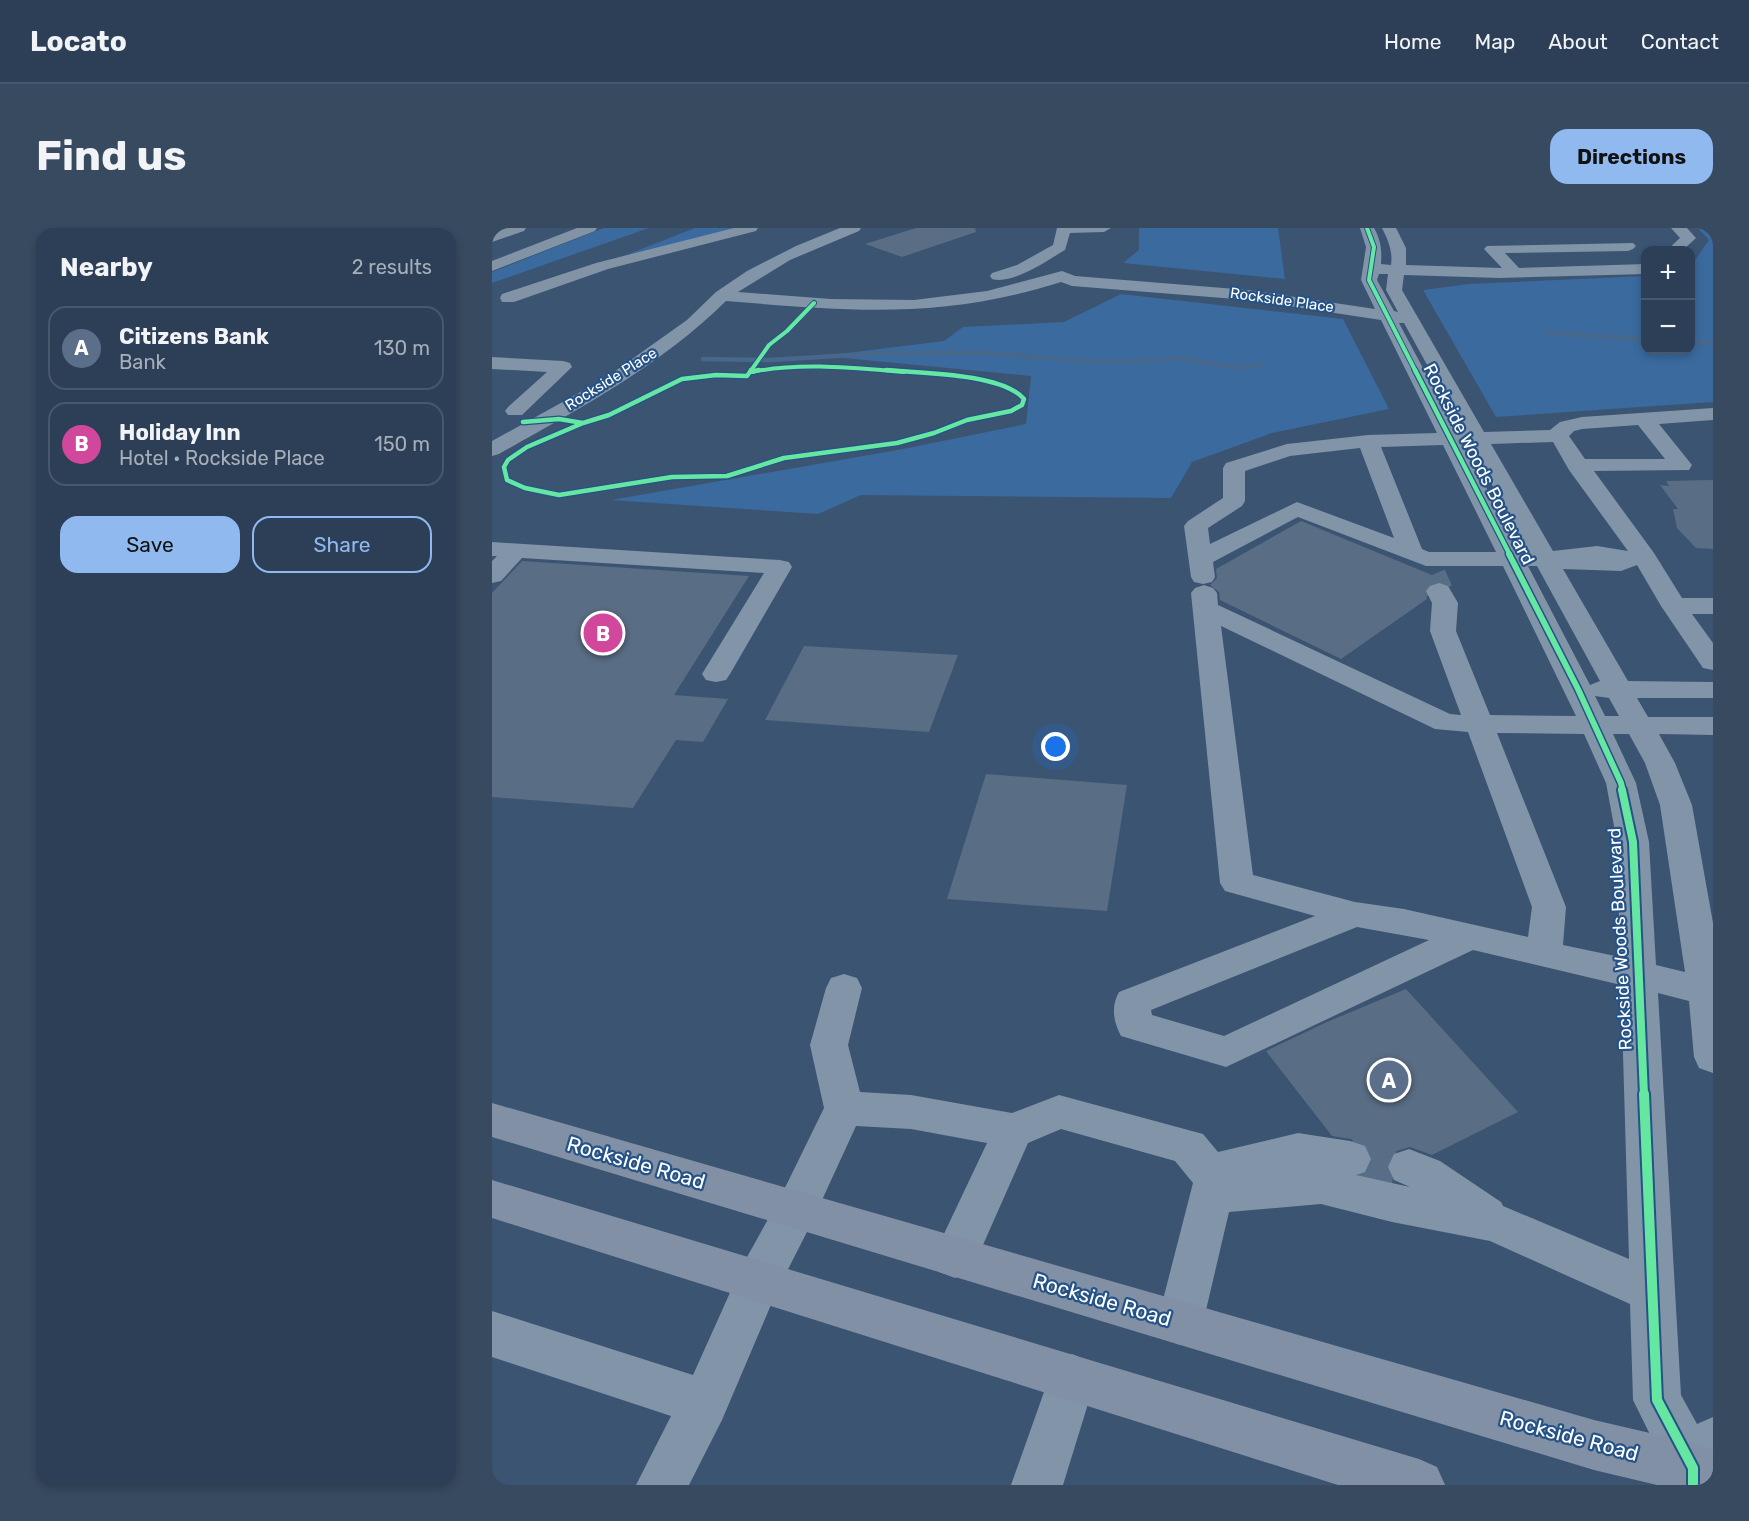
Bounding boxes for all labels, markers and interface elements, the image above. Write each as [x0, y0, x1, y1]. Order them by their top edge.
text: Locato [30, 25, 127, 58]
text: Home [1384, 29, 1441, 54]
text: Map [1474, 29, 1515, 54]
text: About [1548, 29, 1608, 54]
text: Contact [1641, 29, 1719, 54]
button: Directions [1550, 129, 1713, 184]
text: Find us [36, 131, 187, 181]
map controls [1641, 246, 1695, 354]
button: + [1641, 246, 1695, 300]
text: Nearby [60, 252, 153, 283]
text: 2 results [352, 255, 432, 279]
street label: Rockside Place [1229, 284, 1335, 316]
button: − [1641, 300, 1695, 354]
text: Citizens Bank [119, 323, 269, 350]
text: A [74, 336, 89, 360]
text: 130 m [374, 336, 430, 360]
street label: Rockside Place [562, 344, 660, 414]
text: Bank [119, 350, 166, 374]
street label: Rockside Woods Boulevard [1419, 360, 1539, 568]
text: Holiday Inn [119, 419, 241, 446]
text: B [74, 432, 89, 456]
text: 150 m [374, 432, 430, 456]
text: Hotel · Rockside Place [119, 446, 325, 470]
button: Save [60, 516, 240, 573]
button: Share [252, 516, 432, 573]
pin: B [584, 610, 622, 656]
your location [1041, 732, 1070, 761]
street label: Rockside Woods Boulevard [1603, 827, 1637, 1051]
pin: A [1370, 1058, 1408, 1102]
street label: Rockside Road [564, 1131, 708, 1194]
street label: Rockside Road [1030, 1268, 1174, 1331]
street label: Rockside Road [1497, 1405, 1641, 1466]

